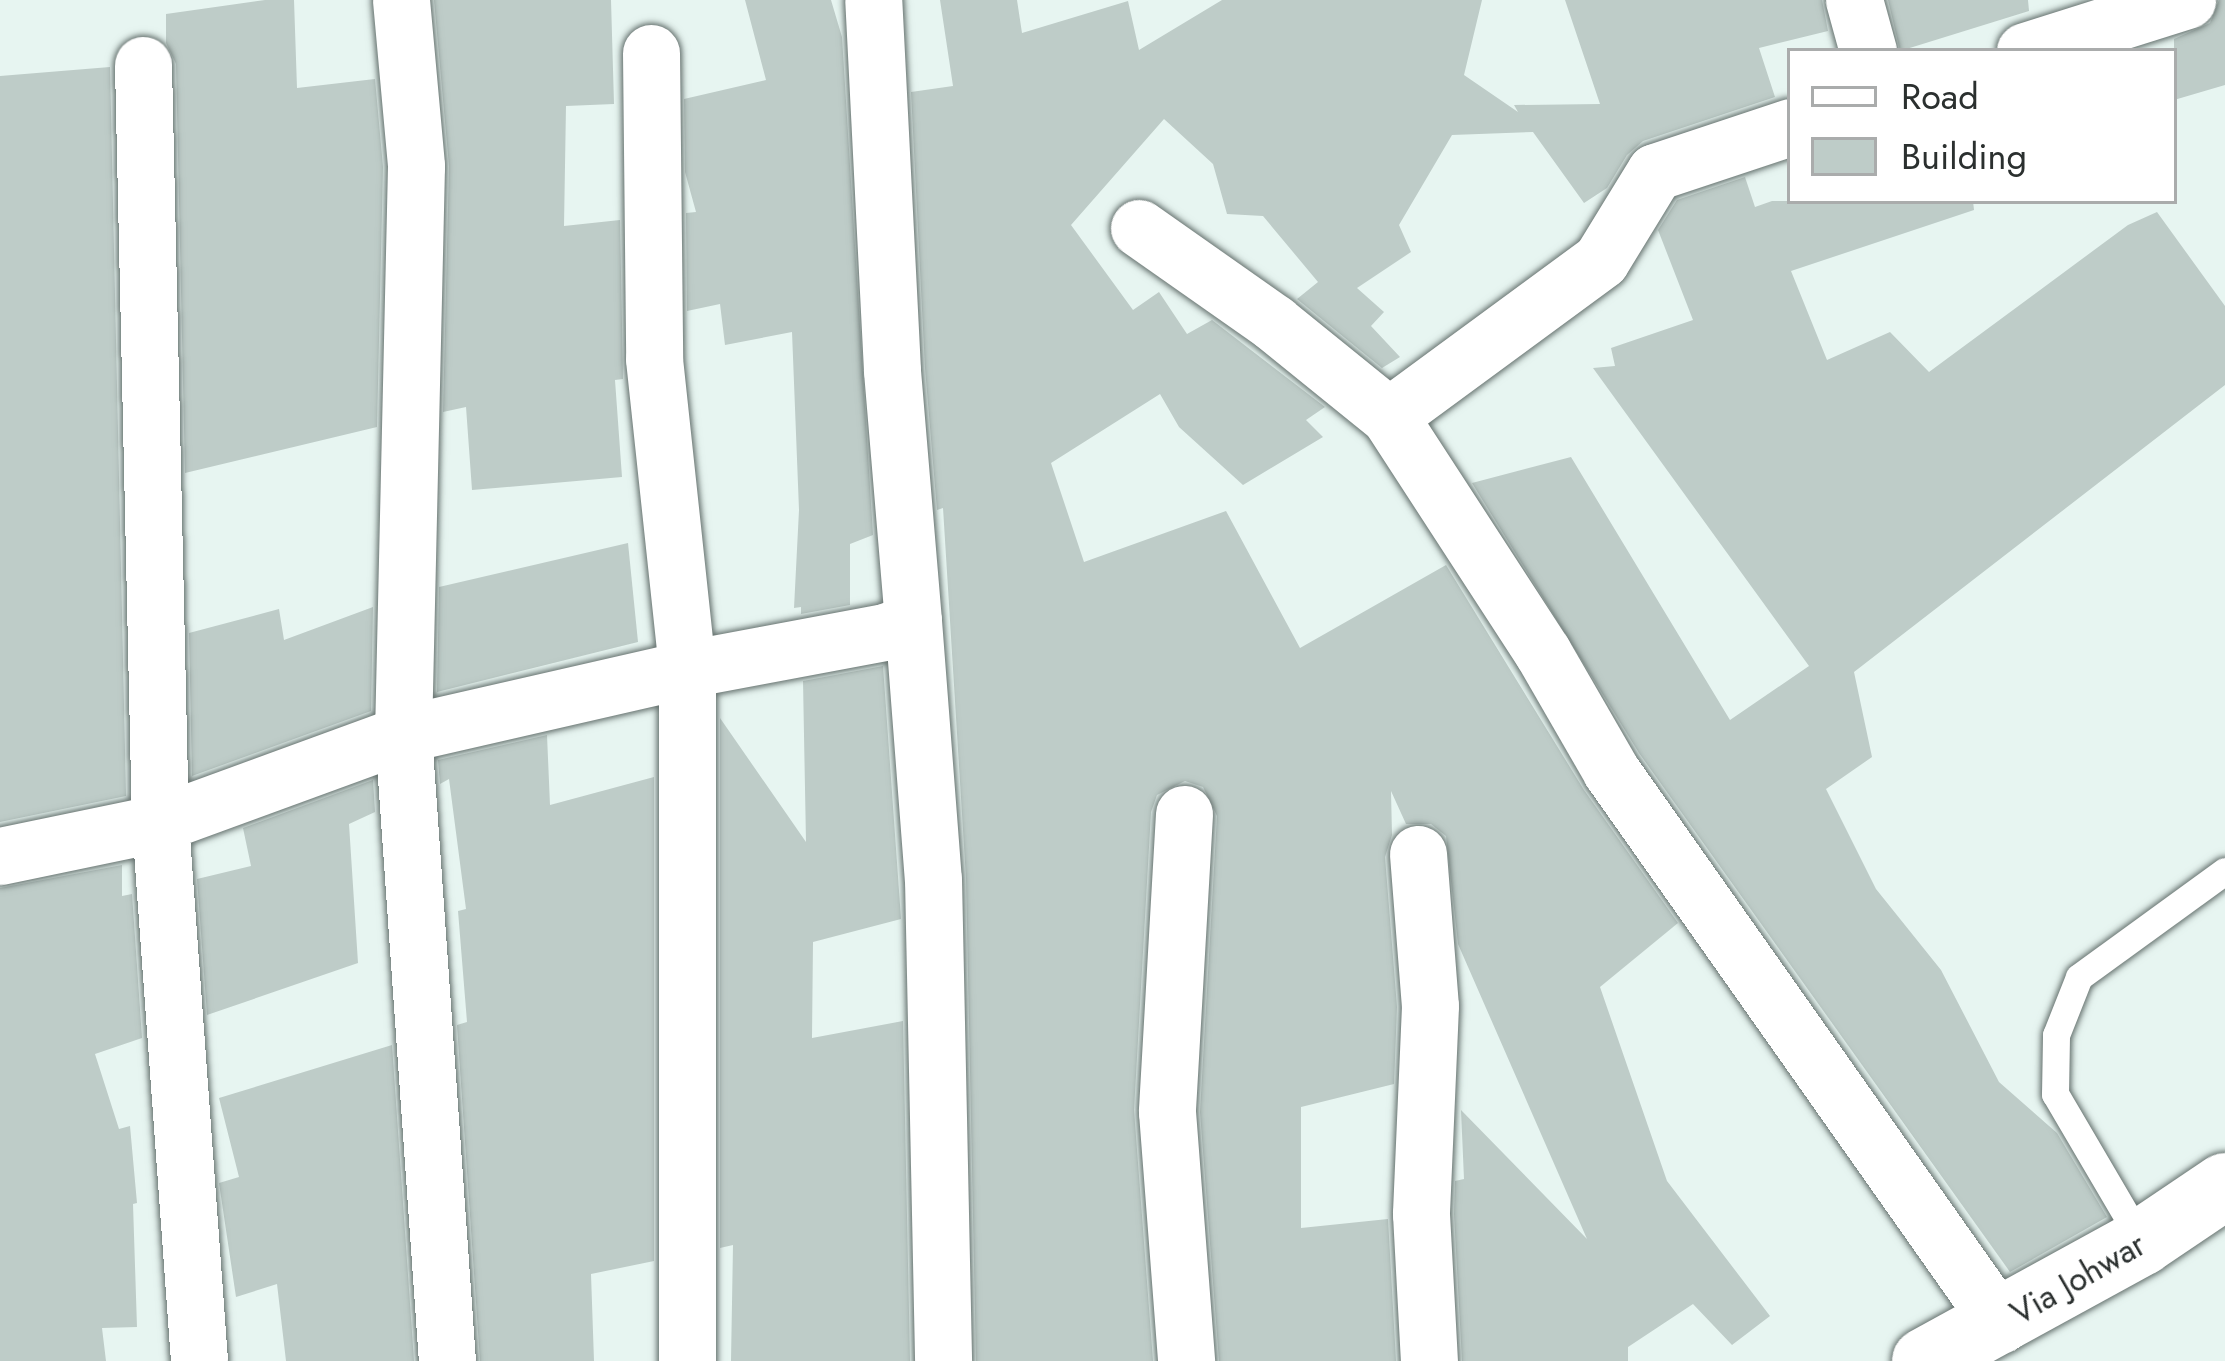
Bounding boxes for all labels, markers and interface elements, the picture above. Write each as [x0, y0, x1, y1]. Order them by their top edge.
legend [1787, 48, 2177, 204]
text: Road [1901, 70, 1979, 122]
text: Building [1901, 130, 2027, 182]
street label: Via Johwar [2004, 1225, 2152, 1333]

